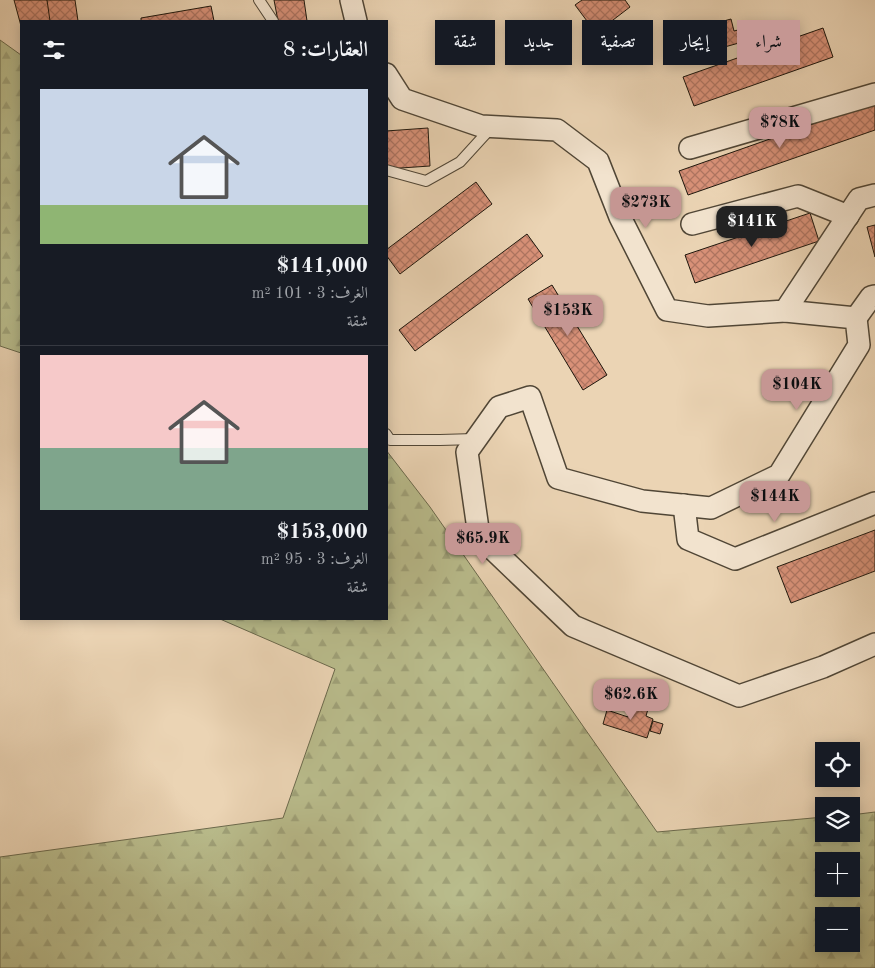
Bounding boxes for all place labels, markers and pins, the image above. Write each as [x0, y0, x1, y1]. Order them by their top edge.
pin: $78K [750, 106, 810, 149]
pin: $273K [611, 186, 681, 229]
pin: $141K [717, 206, 787, 248]
pin: $153K [533, 294, 603, 337]
pin: $104K [762, 368, 832, 411]
pin: $144K [740, 480, 810, 523]
pin: $65.9K [442, 522, 524, 565]
pin: $62.6K [590, 678, 672, 721]

